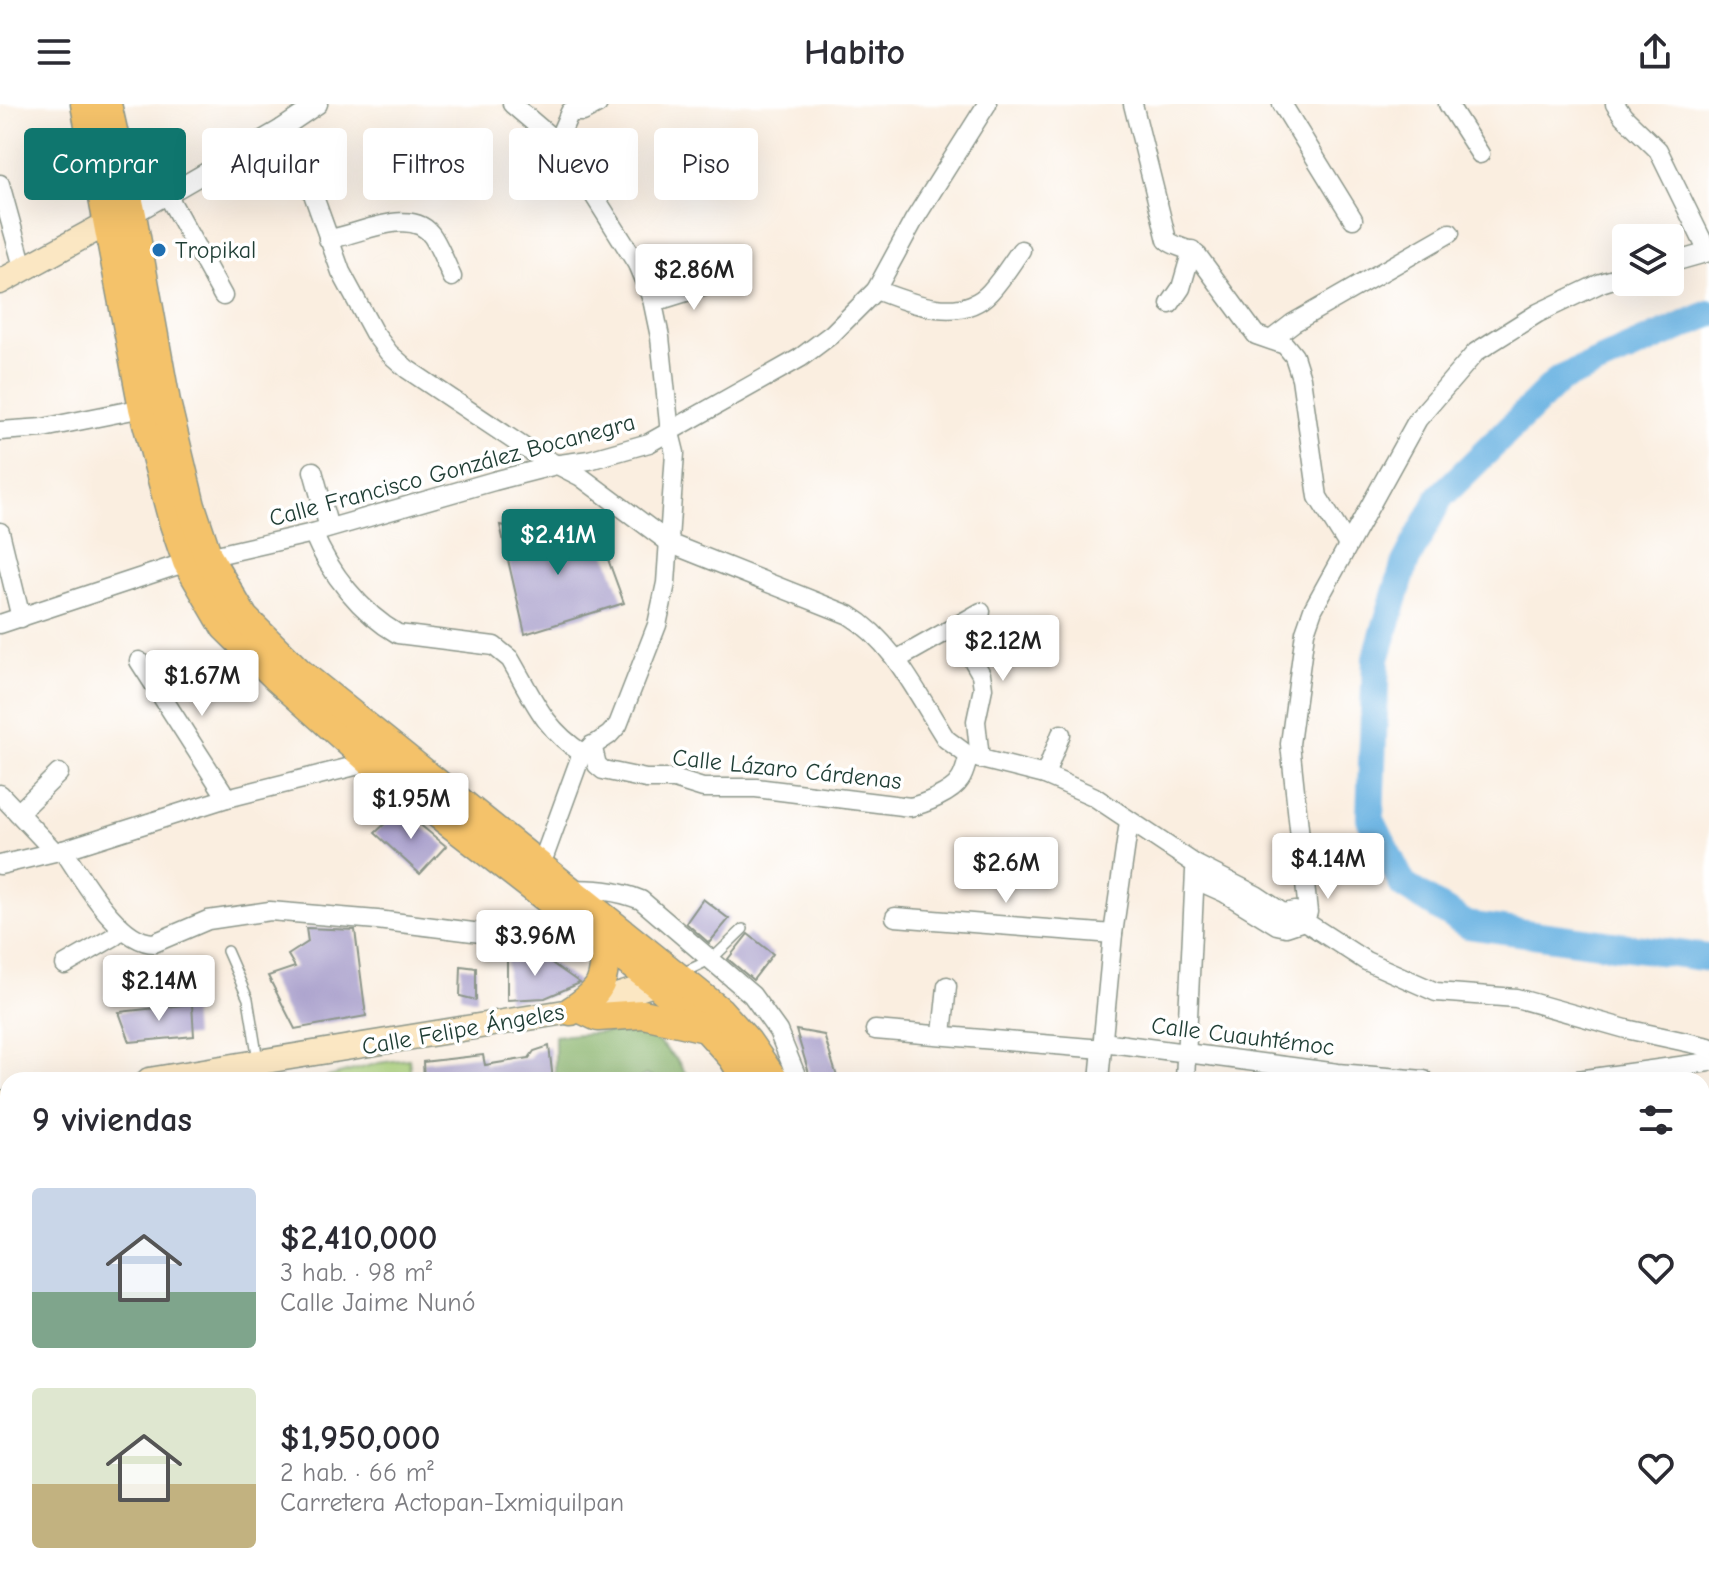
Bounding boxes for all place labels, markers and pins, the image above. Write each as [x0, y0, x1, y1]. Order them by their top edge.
place label: Tropikal [175, 236, 256, 264]
marker: Tropikal [150, 241, 168, 259]
pin: $2.86M [629, 244, 759, 312]
pin: $2.41M [493, 509, 623, 577]
pin: $2.12M [938, 615, 1068, 683]
pin: $1.67M [137, 650, 267, 718]
pin: $1.95M [346, 773, 476, 841]
pin: $4.14M [1263, 833, 1393, 901]
pin: $2.6M [950, 837, 1062, 905]
pin: $3.96M [470, 910, 600, 978]
pin: $2.14M [94, 955, 224, 1023]

